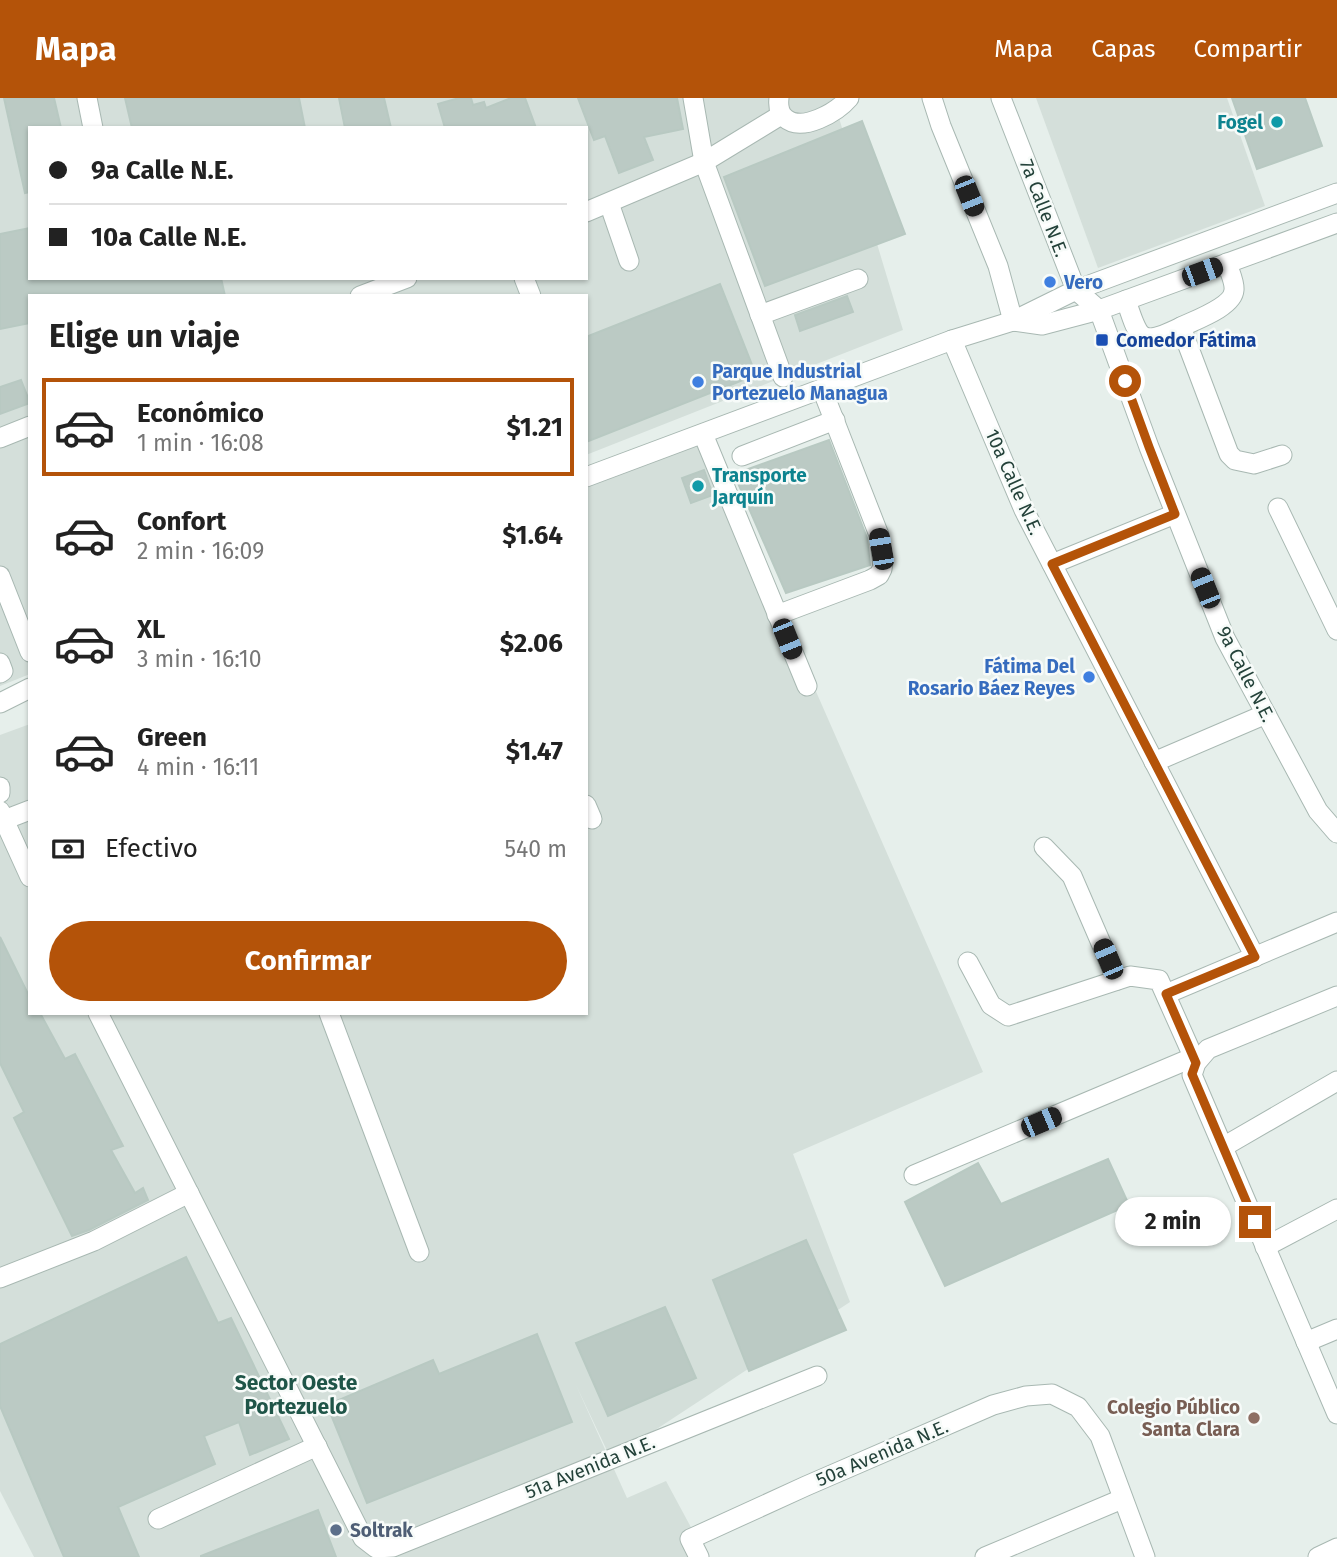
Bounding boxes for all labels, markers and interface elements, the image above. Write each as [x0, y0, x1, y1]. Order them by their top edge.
text: Mapa [35, 29, 116, 69]
text: Mapa [994, 35, 1053, 63]
text: Capas [1091, 35, 1155, 63]
text: Compartir [1193, 35, 1302, 63]
place label: Fogel [1217, 111, 1263, 134]
marker: Fogel [1269, 114, 1285, 130]
text: 9a Calle N.E. [91, 155, 234, 186]
street label: 7a Calle N.E. [1015, 156, 1073, 260]
car [952, 173, 987, 219]
text: 10a Calle N.E. [91, 222, 247, 253]
car [1179, 255, 1226, 289]
place label: Vero [1063, 271, 1103, 294]
marker: Vero [1042, 274, 1058, 290]
text: Elige un viaje [49, 317, 240, 355]
place label: Comedor Fátima [1116, 329, 1257, 352]
marker: Comedor Fátima [1094, 332, 1110, 348]
place label: Parque Industrial Portezuelo Managua [712, 360, 888, 405]
route start [1109, 365, 1141, 397]
marker: Parque Industrial Portezuelo Managua [690, 374, 706, 390]
icon: car [53, 396, 116, 459]
text: Económico [137, 398, 264, 429]
text: $1.21 [506, 412, 563, 443]
street label: 10a Calle N.E. [980, 425, 1048, 539]
text: 1 min · 16:08 [137, 429, 264, 457]
place label: Transporte Jarquín [711, 464, 807, 509]
marker: Transporte Jarquín [690, 478, 706, 494]
icon: car [53, 504, 116, 567]
text: Confort [137, 506, 226, 537]
text: $1.64 [502, 520, 563, 551]
car [868, 526, 895, 572]
text: 2 min · 16:09 [137, 537, 264, 565]
car [1188, 565, 1223, 611]
icon: car [53, 612, 116, 675]
text: XL [137, 614, 165, 645]
car [770, 616, 805, 662]
street label: 9a Calle N.E. [1212, 622, 1280, 726]
text: $2.06 [500, 628, 563, 659]
text: 3 min · 16:10 [137, 645, 262, 673]
place label: Fátima Del Rosario Báez Reyes [908, 655, 1075, 700]
marker: Fátima Del Rosario Báez Reyes [1081, 669, 1097, 685]
icon: car [53, 720, 116, 783]
text: Green [137, 722, 207, 753]
text: $1.47 [506, 736, 563, 767]
text: 4 min · 16:11 [137, 753, 259, 781]
icon: cash [49, 830, 87, 868]
text: Efectivo [105, 833, 198, 864]
text: 540 m [505, 835, 567, 863]
button: Confirmar [49, 921, 567, 1001]
car [1091, 936, 1126, 982]
car [1018, 1104, 1065, 1140]
callout: 2 min [1115, 1198, 1230, 1246]
route end [1239, 1206, 1271, 1238]
text: 2 min [1145, 1207, 1201, 1235]
district label: Sector Oeste Portezuelo [235, 1370, 358, 1420]
place label: Colegio Público Santa Clara [1107, 1396, 1240, 1441]
marker: Colegio Público Santa Clara [1246, 1410, 1262, 1426]
street label: 50a Avenida N.E. [812, 1415, 952, 1491]
street label: 51a Avenida N.E. [522, 1430, 658, 1504]
place label: Soltrak [350, 1519, 413, 1542]
marker: Soltrak [328, 1522, 344, 1538]

